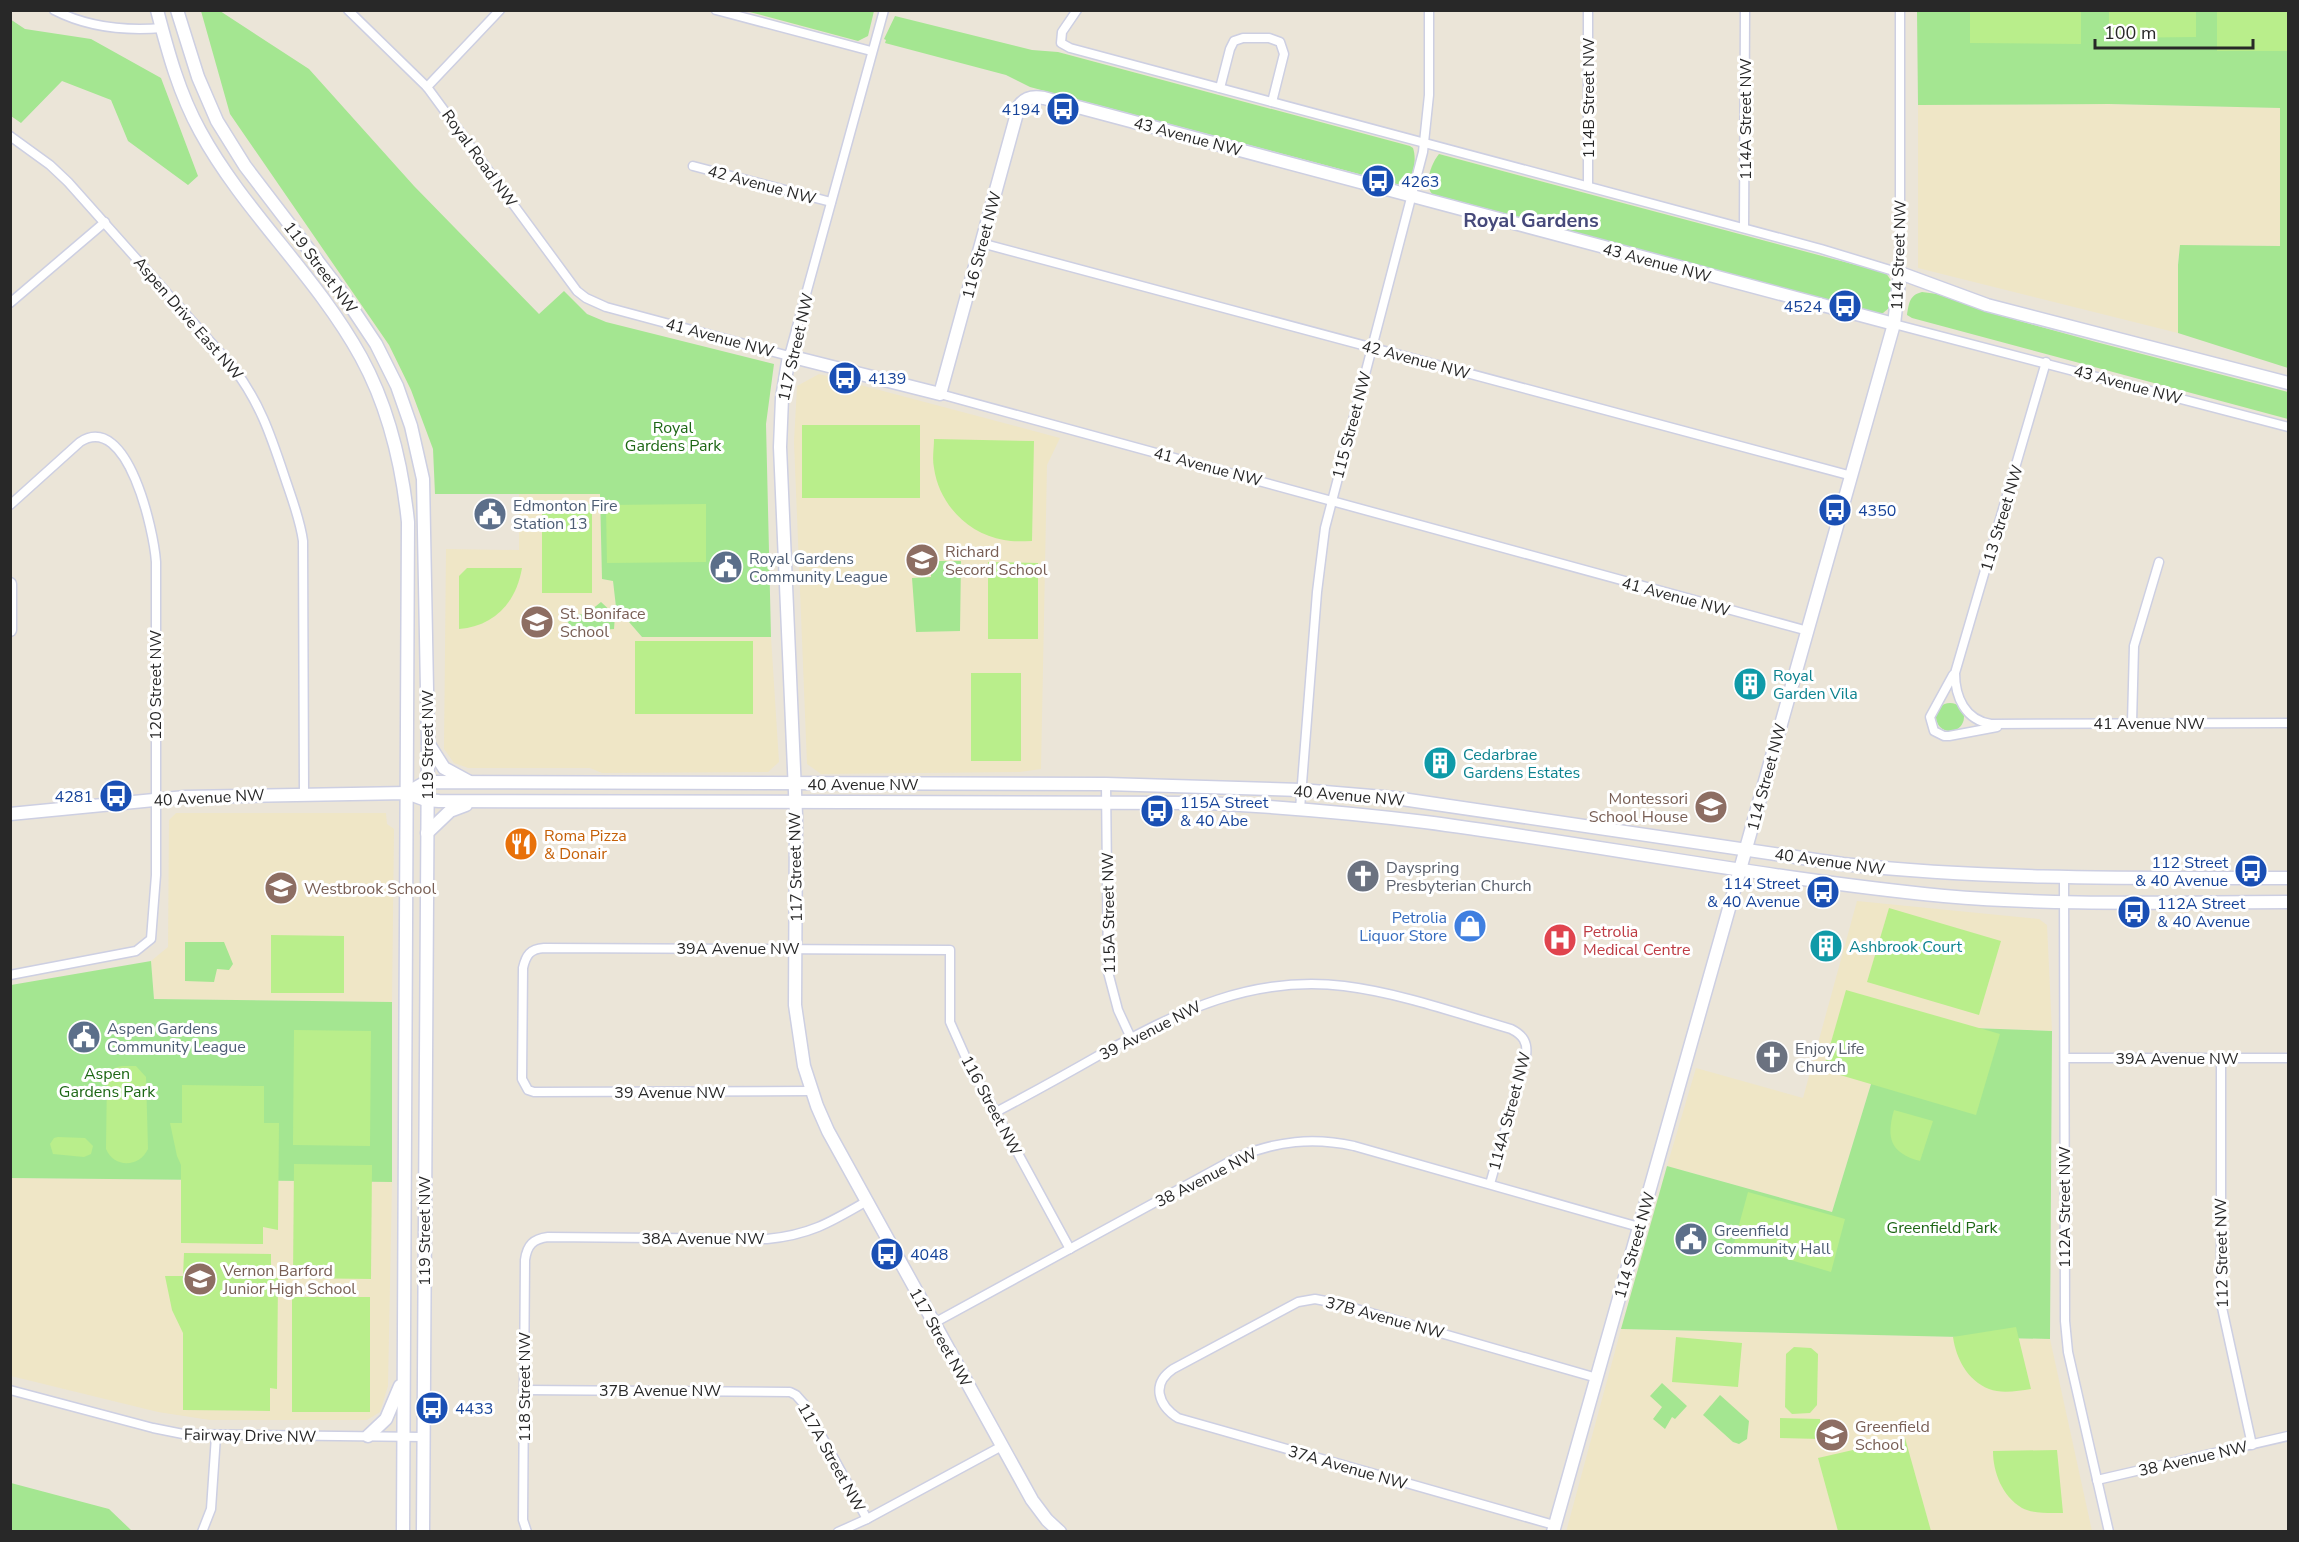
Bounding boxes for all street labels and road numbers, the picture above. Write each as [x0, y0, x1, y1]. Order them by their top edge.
street label: 114B Street NW [1578, 37, 1600, 158]
street label: 114A Street NW [1735, 58, 1757, 180]
street label: Royal Road NW [436, 105, 522, 212]
street label: 43 Avenue NW [1131, 112, 1245, 162]
street label: 42 Avenue NW [705, 160, 819, 210]
street label: 116 Street NW [957, 189, 1007, 301]
street label: 114 Street NW [1886, 199, 1912, 310]
street label: 119 Street NW [278, 217, 362, 319]
street label: 43 Avenue NW [1600, 238, 1714, 288]
street label: Aspen Drive East NW [128, 252, 248, 385]
street label: 117 Street NW [773, 291, 819, 403]
street label: 41 Avenue NW [663, 313, 777, 363]
street label: 42 Avenue NW [1359, 335, 1473, 385]
street label: 43 Avenue NW [2071, 360, 2185, 410]
street label: 115 Street NW [1327, 369, 1377, 481]
street label: 41 Avenue NW [1151, 442, 1265, 492]
street label: 113 Street NW [1975, 462, 2029, 574]
street label: 41 Avenue NW [1619, 572, 1733, 622]
street label: 120 Street NW [145, 630, 167, 740]
street label: 119 Street NW [417, 690, 439, 800]
street label: 41 Avenue NW [2093, 713, 2205, 735]
street label: 114 Street NW [1742, 721, 1792, 833]
street label: 40 Avenue NW [807, 774, 919, 796]
street label: 40 Avenue NW [1292, 780, 1406, 812]
street label: 40 Avenue NW [153, 784, 266, 812]
street label: 117 Street NW [784, 811, 808, 922]
street label: 40 Avenue NW [1773, 843, 1887, 881]
street label: 115A Street NW [1097, 852, 1121, 974]
street label: 39A Avenue NW [677, 938, 800, 960]
street label: 39 Avenue NW [1096, 996, 1205, 1066]
street label: 39A Avenue NW [2116, 1048, 2239, 1070]
street label: 114A Street NW [1484, 1049, 1536, 1173]
street label: 116 Street NW [956, 1052, 1027, 1160]
street label: 39 Avenue NW [614, 1082, 726, 1104]
street label: 38 Avenue NW [1152, 1143, 1261, 1213]
street label: 112A Street NW [2054, 1146, 2076, 1268]
street label: 119 Street NW [414, 1176, 436, 1286]
street label: 114 Street NW [1609, 1189, 1661, 1301]
street label: 112 Street NW [2210, 1197, 2234, 1308]
street label: 38A Avenue NW [642, 1228, 765, 1250]
street label: 117 Street NW [904, 1284, 977, 1391]
street label: 37B Avenue NW [1323, 1292, 1447, 1344]
street label: 118 Street NW [514, 1332, 536, 1442]
street label: 37B Avenue NW [599, 1380, 721, 1402]
street label: 117A Street NW [792, 1399, 870, 1516]
street label: Fairway Drive NW [184, 1424, 317, 1448]
street label: 38 Avenue NW [2137, 1436, 2250, 1482]
street label: 37A Avenue NW [1286, 1440, 1410, 1496]

